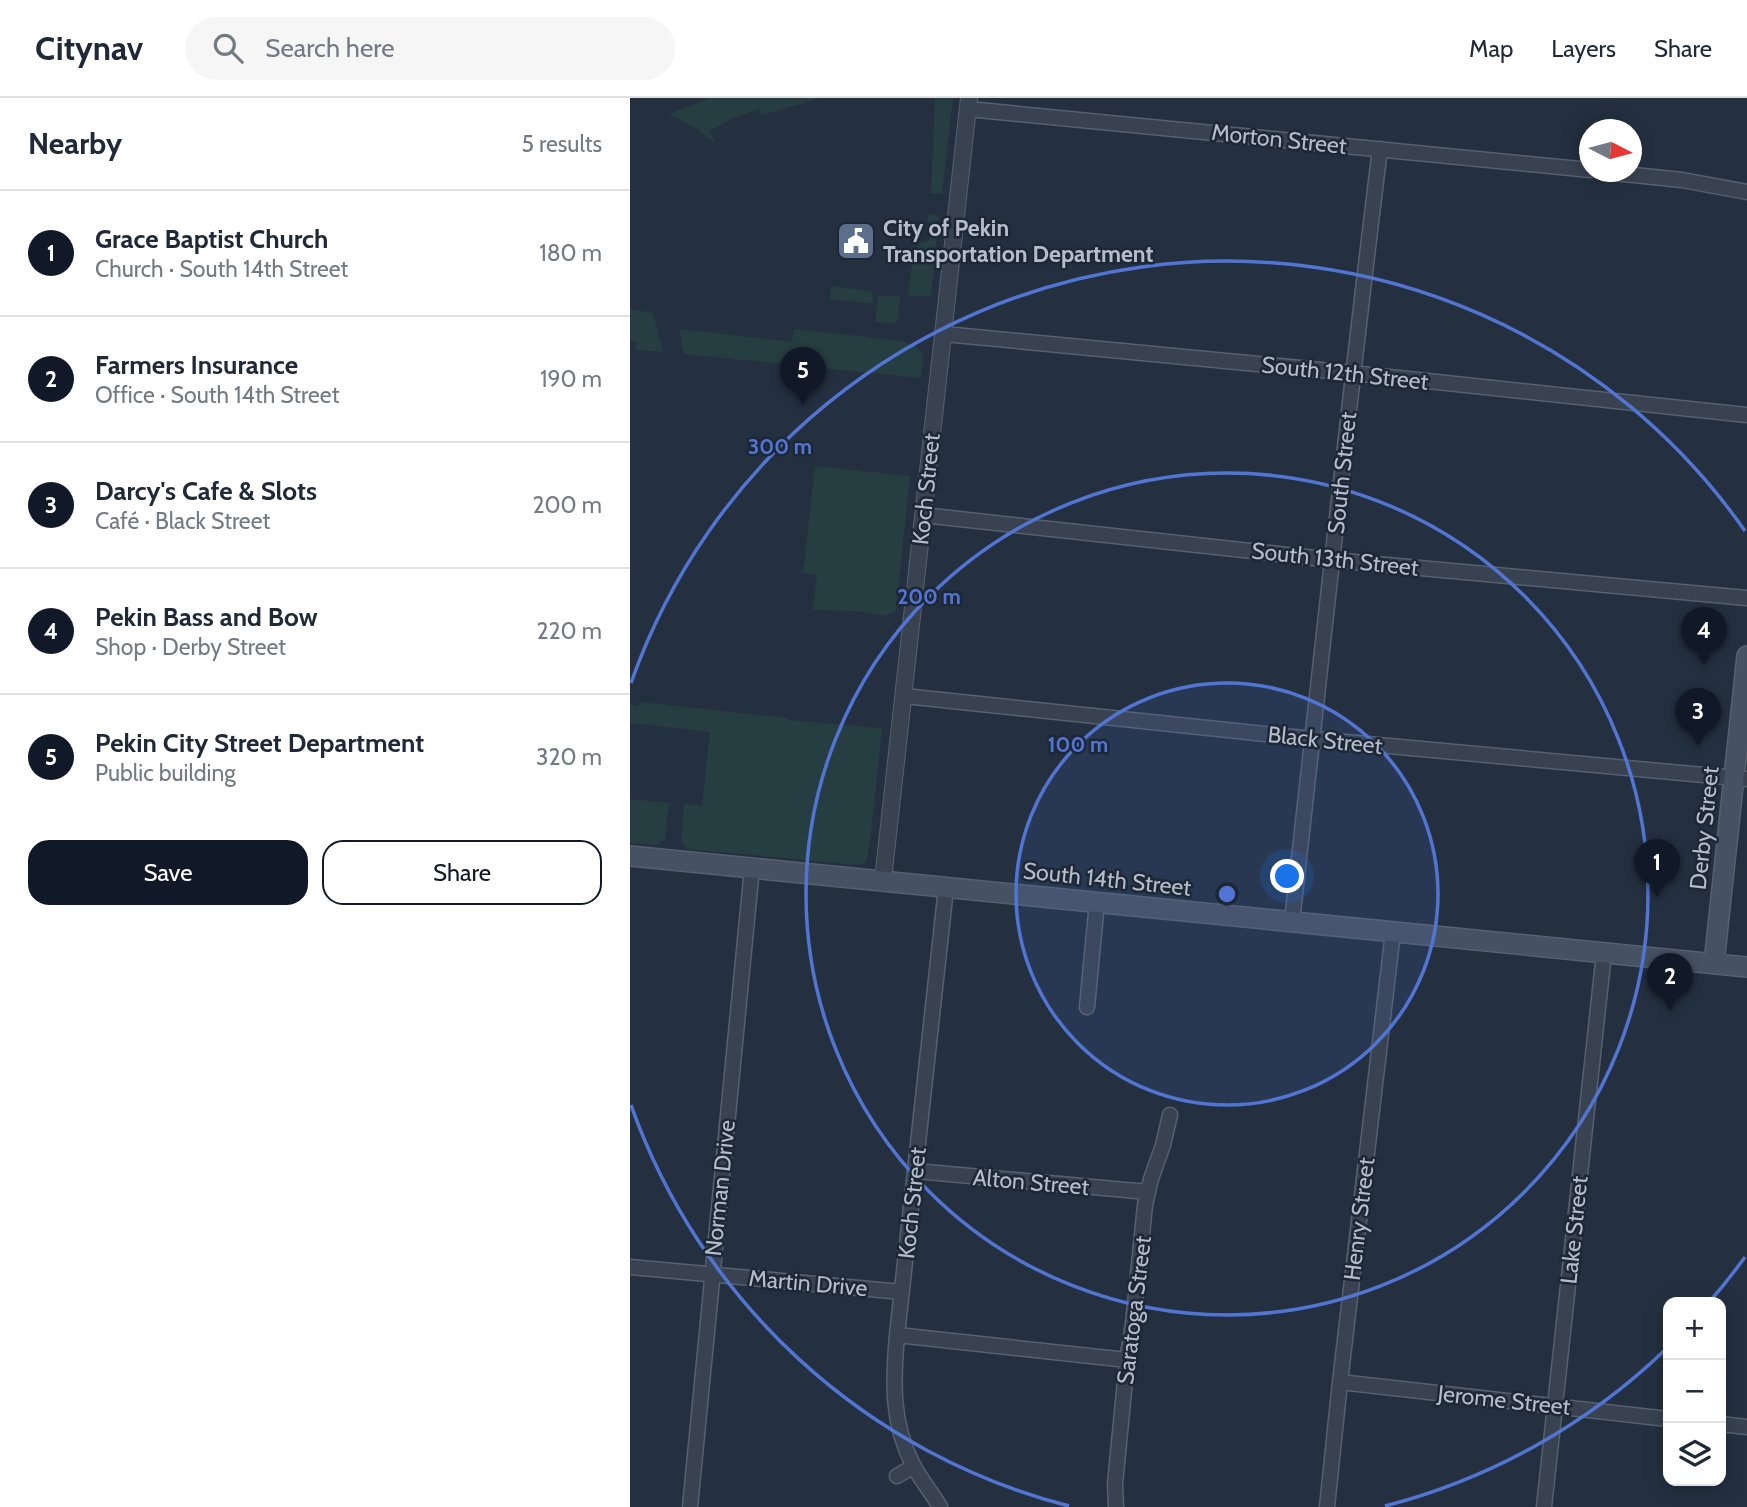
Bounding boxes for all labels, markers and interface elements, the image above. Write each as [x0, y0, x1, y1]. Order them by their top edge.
search box [185, 17, 675, 80]
text: Citynav [35, 28, 143, 68]
icon: search [209, 29, 247, 67]
text: Search here [265, 32, 394, 64]
text: Map [1469, 34, 1513, 63]
text: Layers [1551, 34, 1616, 63]
text: Share [1654, 34, 1712, 63]
street label: Morton Street [1210, 118, 1348, 160]
north arrow [1579, 119, 1642, 182]
text: Nearby [28, 125, 122, 162]
text: 5 results [521, 130, 602, 158]
place label: City of Pekin Transportation Department [883, 214, 1153, 268]
public building icon: City of Pekin Transportation Department [835, 220, 877, 262]
text: Grace Baptist Church [95, 223, 328, 255]
text: 1 [47, 239, 55, 267]
text: 180 m [539, 239, 602, 267]
text: Church · South 14th Street [95, 255, 348, 283]
pin: 5 [780, 347, 826, 405]
text: Farmers Insurance [95, 349, 298, 381]
street label: South 12th Street [1260, 350, 1430, 396]
text: 2 [45, 365, 57, 393]
text: 190 m [540, 365, 602, 393]
text: Office · South 14th Street [95, 381, 339, 409]
street label: South Street [1322, 410, 1362, 535]
street label: Koch Street [906, 432, 946, 546]
text: 300 m [748, 434, 812, 459]
text: Darcy's Cafe & Slots [95, 475, 317, 507]
text: 3 [45, 491, 57, 519]
text: 200 m [532, 491, 602, 519]
text: Café · Black Street [95, 507, 270, 535]
street label: South 13th Street [1250, 536, 1420, 582]
text: 200 m [897, 584, 961, 609]
text: Pekin Bass and Bow [95, 601, 318, 633]
pin: 4 [1681, 607, 1727, 665]
text: 4 [44, 617, 58, 645]
text: 220 m [536, 617, 602, 645]
text: Shop · Derby Street [95, 633, 286, 661]
pin: 3 [1675, 688, 1721, 746]
street label: Black Street [1266, 720, 1384, 760]
text: Pekin City Street Department [95, 727, 424, 759]
text: 100 m [1048, 732, 1108, 757]
text: 5 [45, 743, 57, 771]
text: 320 m [536, 743, 602, 771]
text: Public building [95, 759, 236, 787]
street label: Derby Street [1684, 765, 1724, 891]
pin: 1 [1634, 839, 1680, 897]
button: Save [28, 840, 308, 905]
button: Share [322, 840, 602, 905]
street label: South 14th Street [1022, 856, 1193, 902]
your location [1270, 859, 1304, 893]
centre of rings [1215, 882, 1239, 906]
pin: 2 [1647, 953, 1693, 1011]
street label: Norman Drive [699, 1118, 741, 1257]
street label: Koch Street [892, 1146, 932, 1260]
street label: Henry Street [1338, 1156, 1380, 1282]
street label: Alton Street [972, 1163, 1091, 1201]
street label: Lake Street [1554, 1174, 1594, 1285]
street label: Saratoga Street [1111, 1234, 1157, 1386]
street label: Martin Drive [747, 1264, 869, 1302]
map controls [1663, 1297, 1726, 1486]
button: + [1663, 1297, 1726, 1360]
button: − [1663, 1360, 1726, 1423]
street label: Jerome Street [1435, 1379, 1572, 1421]
button: layers [1663, 1423, 1726, 1486]

